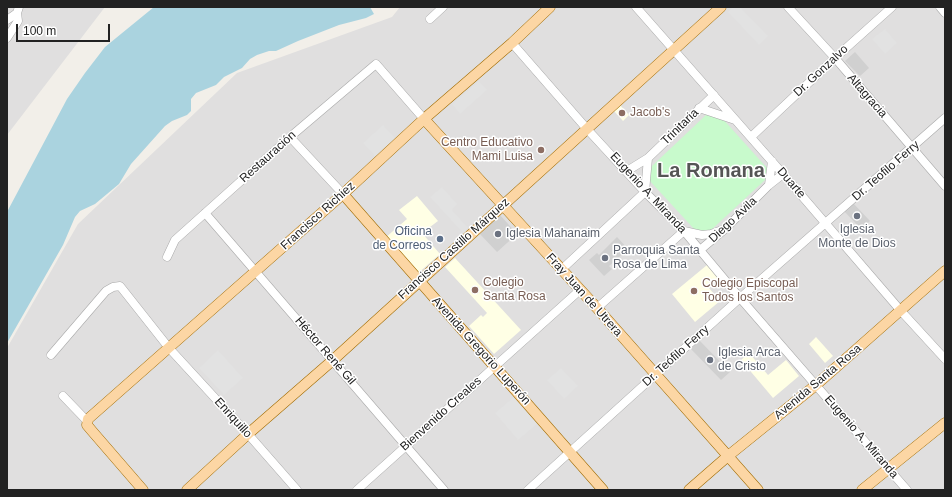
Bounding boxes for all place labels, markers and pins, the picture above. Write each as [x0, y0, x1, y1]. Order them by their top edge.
place label: Jacob's [630, 106, 670, 120]
marker: Jacob's [617, 108, 627, 118]
place label: Centro Educativo Mami Luisa [441, 136, 533, 164]
marker: Centro Educativo Mami Luisa [536, 145, 546, 155]
marker: Iglesia Monte de Dios [852, 211, 862, 221]
place label: Iglesia Monte de Dios [818, 223, 896, 251]
place label: Oficina de Correos [373, 225, 432, 253]
place label: Iglesia Mahanaim [506, 227, 600, 241]
marker: Iglesia Mahanaim [493, 229, 503, 239]
marker: Oficina de Correos [435, 234, 445, 244]
place label: Parroquia Santa Rosa de Lima [613, 244, 700, 272]
marker: Parroquia Santa Rosa de Lima [600, 253, 610, 263]
place label: Colegio Santa Rosa [483, 276, 546, 304]
place label: Colegio Episcopal Todos los Santos [702, 277, 798, 305]
marker: Colegio Santa Rosa [470, 285, 480, 295]
marker: Colegio Episcopal Todos los Santos [689, 286, 699, 296]
place label: Iglesia Arca de Cristo [718, 346, 781, 374]
marker: Iglesia Arca de Cristo [705, 355, 715, 365]

